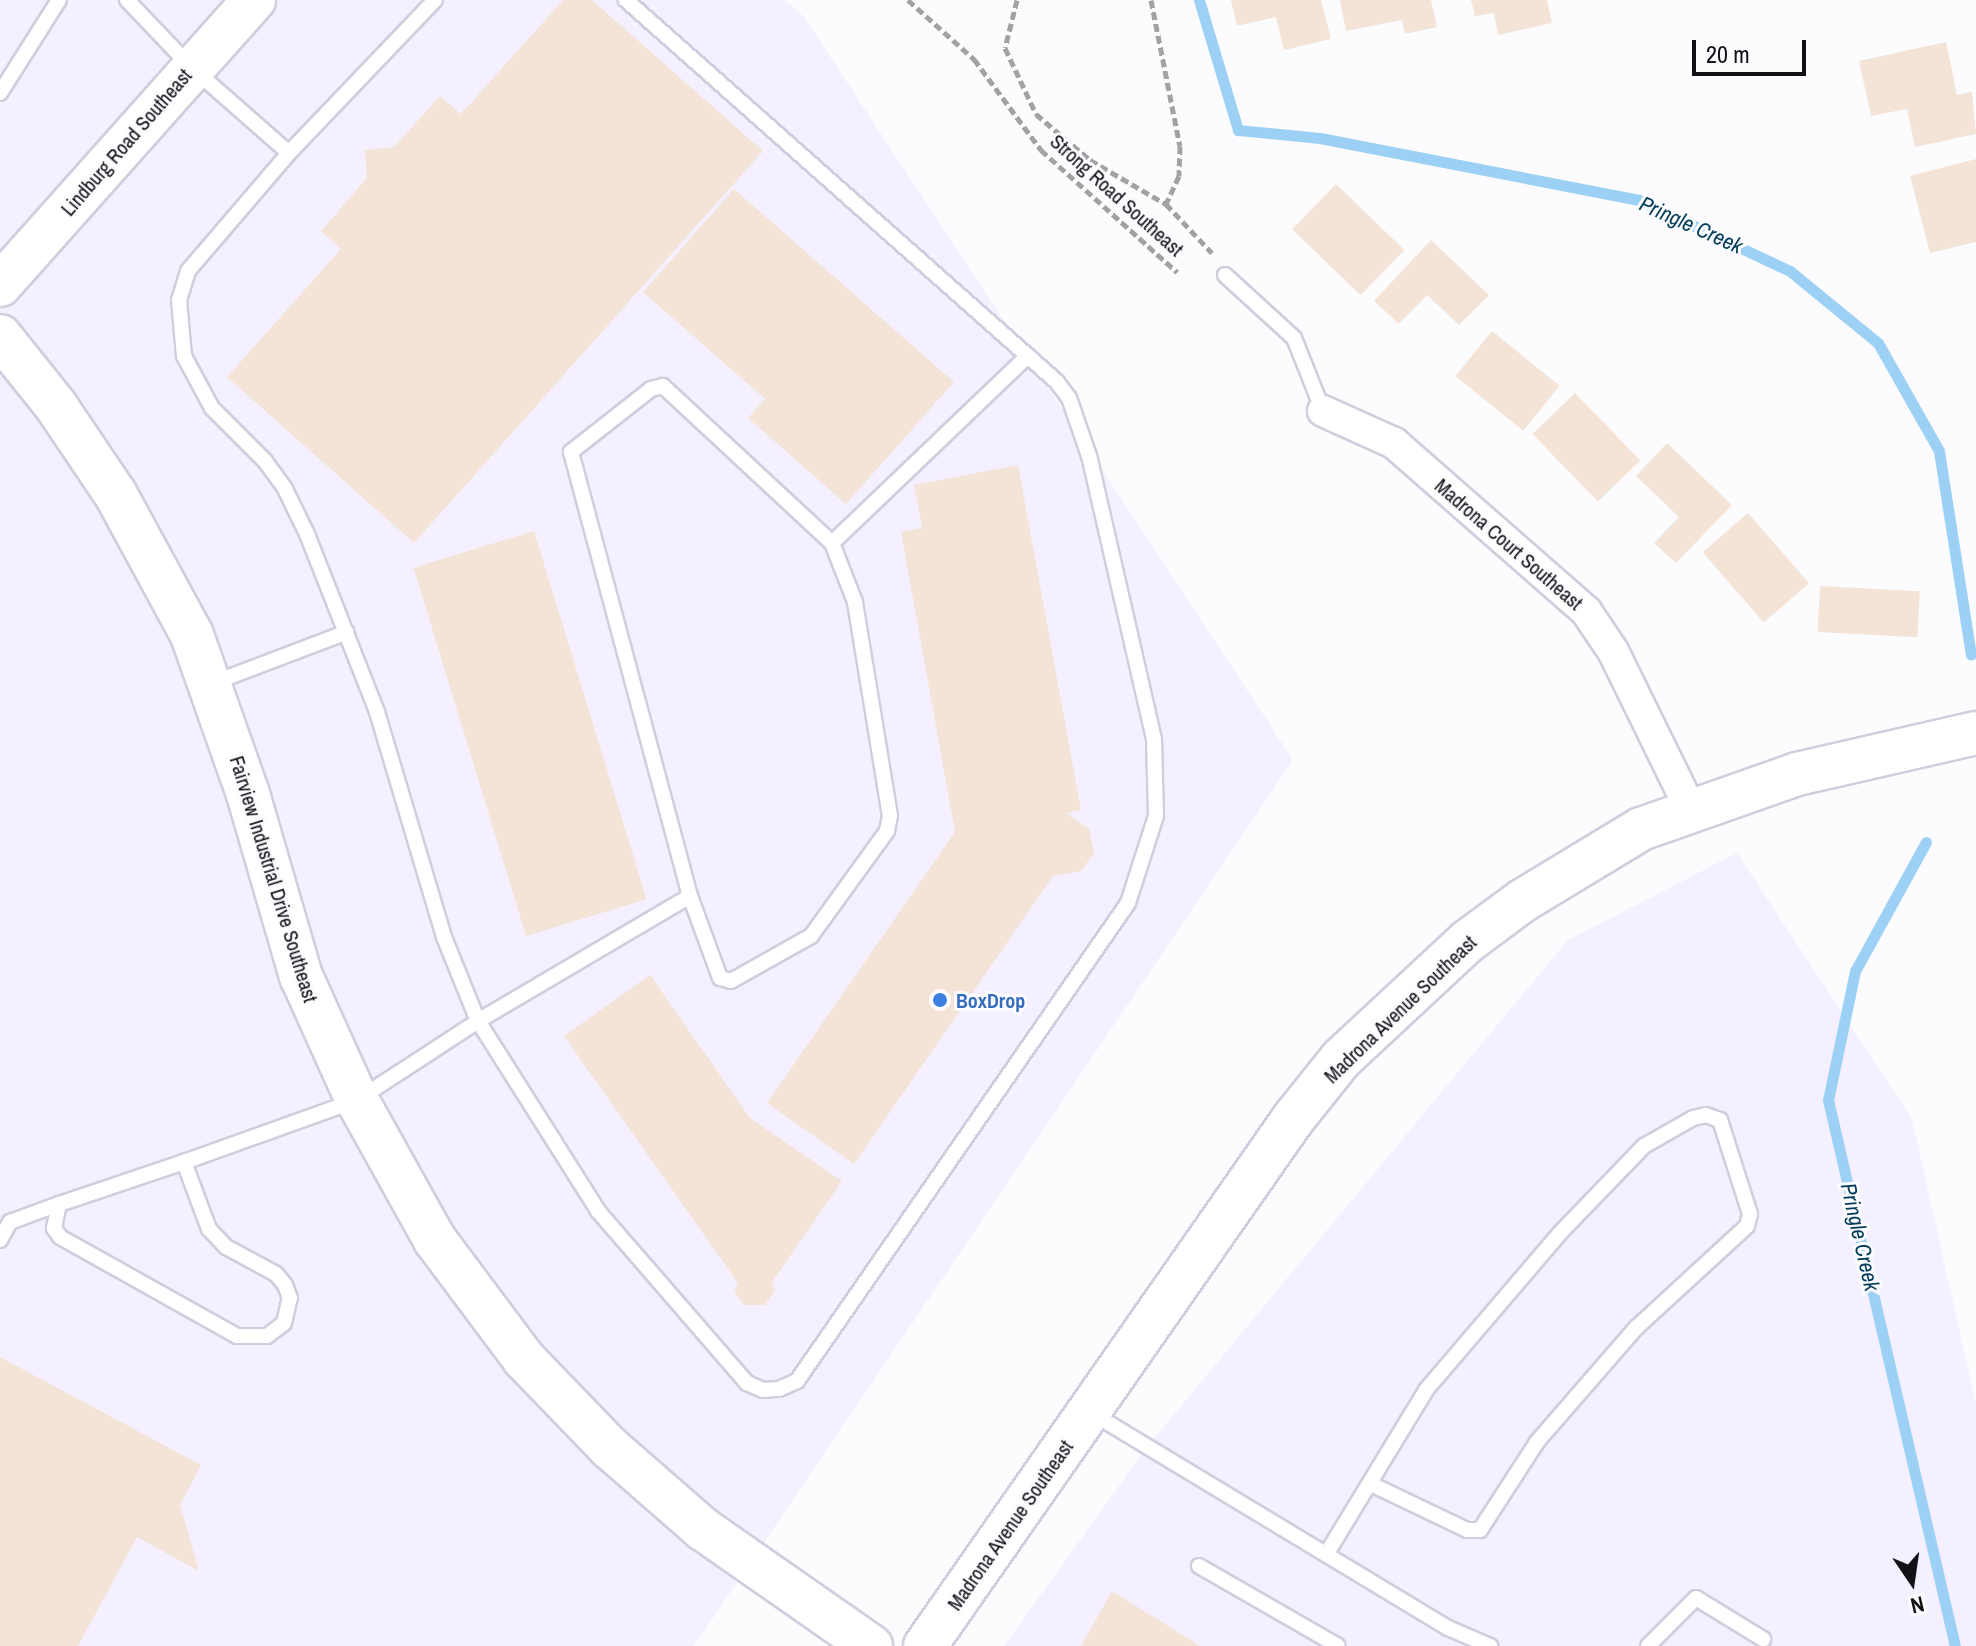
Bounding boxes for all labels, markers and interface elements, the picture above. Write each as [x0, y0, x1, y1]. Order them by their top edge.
scale bar [1696, 24, 1810, 74]
text: 20 m [1706, 38, 1750, 70]
street label: Lindburg Road Southeast [56, 64, 196, 220]
street label: Strong Road Southeast [1046, 129, 1188, 261]
water label: Pringle Creek [1635, 191, 1747, 259]
street label: Madrona Court Southeast [1430, 473, 1588, 615]
street label: Fairview Industrial Drive Southeast [225, 753, 323, 1005]
street label: Madrona Avenue Southeast [1319, 930, 1481, 1088]
place label: BoxDrop [956, 988, 1025, 1012]
marker: BoxDrop [931, 991, 949, 1009]
water label: Pringle Creek [1835, 1180, 1885, 1294]
street label: Madrona Avenue Southeast [942, 1435, 1078, 1615]
north arrow [1872, 1542, 1952, 1622]
text: N [1908, 1589, 1927, 1621]

